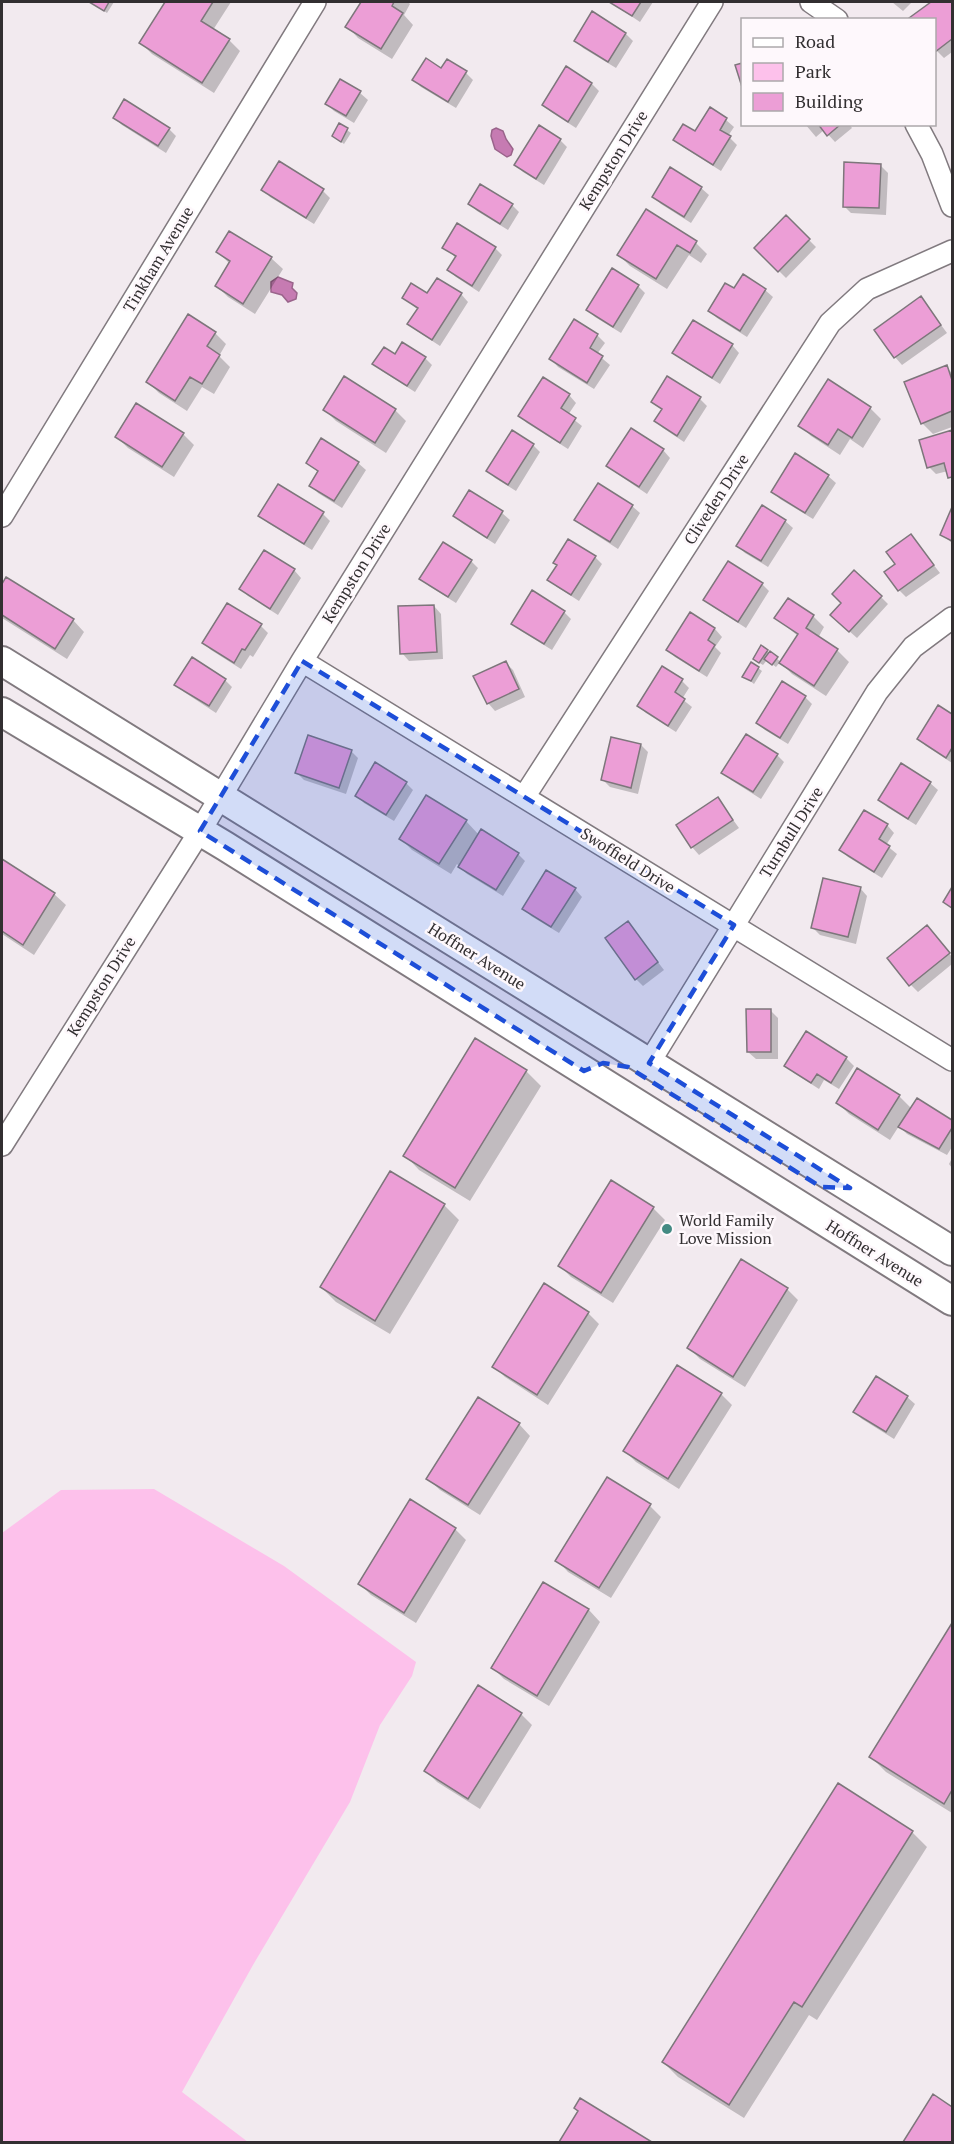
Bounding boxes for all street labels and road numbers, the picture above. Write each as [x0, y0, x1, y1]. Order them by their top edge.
street label: Kempston Drive [574, 106, 652, 214]
street label: Tinkham Avenue [118, 202, 198, 316]
street label: Cliveden Drive [678, 449, 754, 549]
street label: Kempston Drive [317, 519, 395, 627]
street label: Turnbull Drive [754, 782, 828, 882]
street label: Swoffield Drive [576, 822, 680, 898]
street label: Hoffner Avenue [424, 917, 530, 995]
street label: Kempston Drive [62, 932, 140, 1040]
street label: Hoffner Avenue [822, 1214, 928, 1292]

